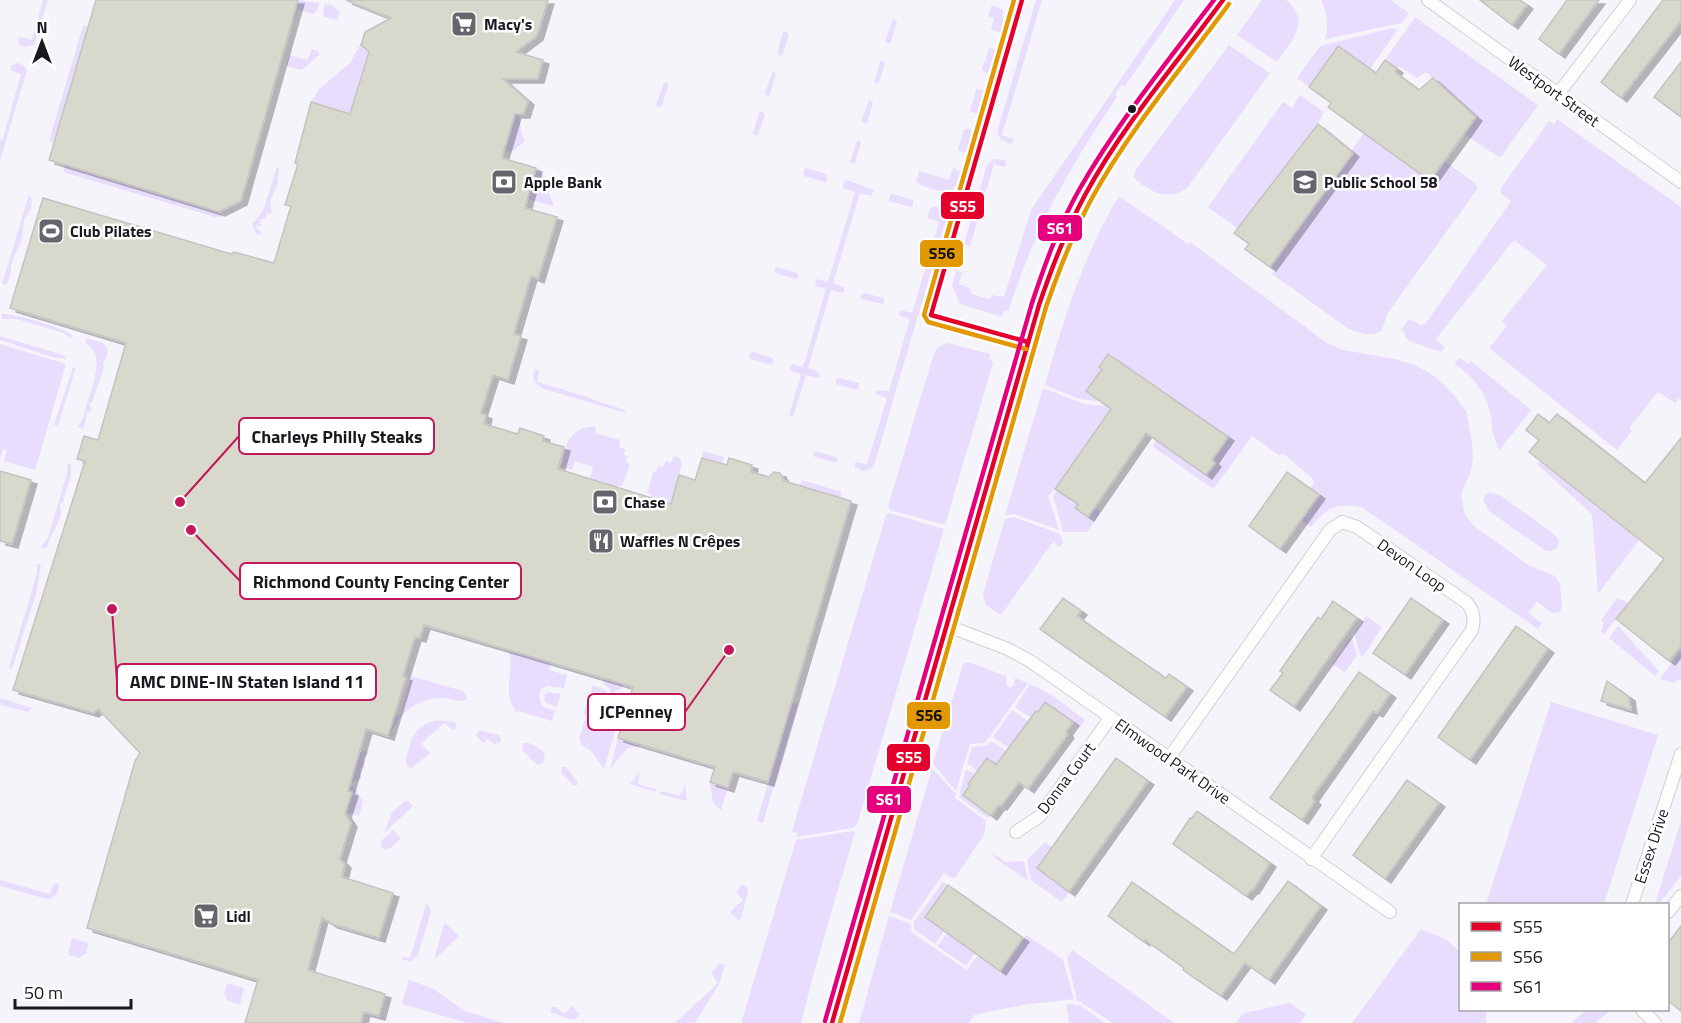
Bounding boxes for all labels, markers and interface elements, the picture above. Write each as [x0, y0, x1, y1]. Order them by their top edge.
supermarket icon: Macy's [449, 9, 479, 39]
north arrow [12, 12, 72, 72]
place label: Macy's [484, 12, 532, 36]
text: N [36, 15, 48, 39]
street label: Westport Street [1503, 50, 1605, 133]
unlabelled marker [1126, 103, 1138, 115]
bank icon: Apple Bank [489, 167, 519, 197]
school or university icon: Public School 58 [1290, 167, 1320, 197]
place label: Apple Bank [524, 170, 603, 194]
place label: Public School 58 [1324, 170, 1438, 194]
line badge: S55 [940, 191, 985, 220]
text: S55 [950, 194, 976, 218]
line badge: S61 [1037, 214, 1083, 242]
sports icon: Club Pilates [36, 216, 66, 246]
text: S61 [1047, 216, 1073, 240]
place label: Club Pilates [70, 219, 152, 243]
line badge: S56 [919, 239, 964, 268]
text: S56 [929, 241, 955, 265]
callout: Charleys Philly Steaks [239, 418, 434, 454]
text: Charleys Philly Steaks [251, 423, 423, 450]
bank icon: Chase [590, 487, 620, 517]
place label: Chase [624, 490, 665, 514]
restaurant icon: Waffles N Crȇpes [586, 526, 616, 556]
place label: Waffles N Crȇpes [620, 529, 740, 553]
street label: Devon Loop [1373, 532, 1451, 598]
callout: Richmond County Fencing Center [240, 563, 521, 599]
text: Richmond County Fencing Center [253, 568, 510, 595]
callout: AMC DINE-IN Staten Island 11 [117, 664, 376, 700]
text: AMC DINE-IN Staten Island 11 [130, 668, 364, 695]
callout: JCPenney [588, 694, 685, 730]
text: JCPenney [600, 698, 672, 725]
line badge: S56 [906, 701, 951, 730]
text: S56 [916, 703, 942, 727]
street label: Elmwood Park Drive [1110, 712, 1236, 810]
street label: Donna Court [1031, 737, 1101, 819]
line badge: S55 [886, 743, 931, 772]
text: S55 [896, 745, 922, 769]
line badge: S61 [866, 785, 912, 814]
text: S61 [876, 787, 902, 811]
street label: Essex Drive [1628, 805, 1674, 887]
supermarket icon: Lidl [191, 901, 221, 931]
legend [1459, 903, 1669, 1011]
place label: Lidl [226, 904, 251, 928]
text: S55 [1513, 913, 1543, 940]
text: S56 [1513, 943, 1543, 970]
scale bar [15, 972, 130, 1010]
text: S61 [1513, 973, 1543, 1000]
text: 50 m [24, 979, 63, 1006]

